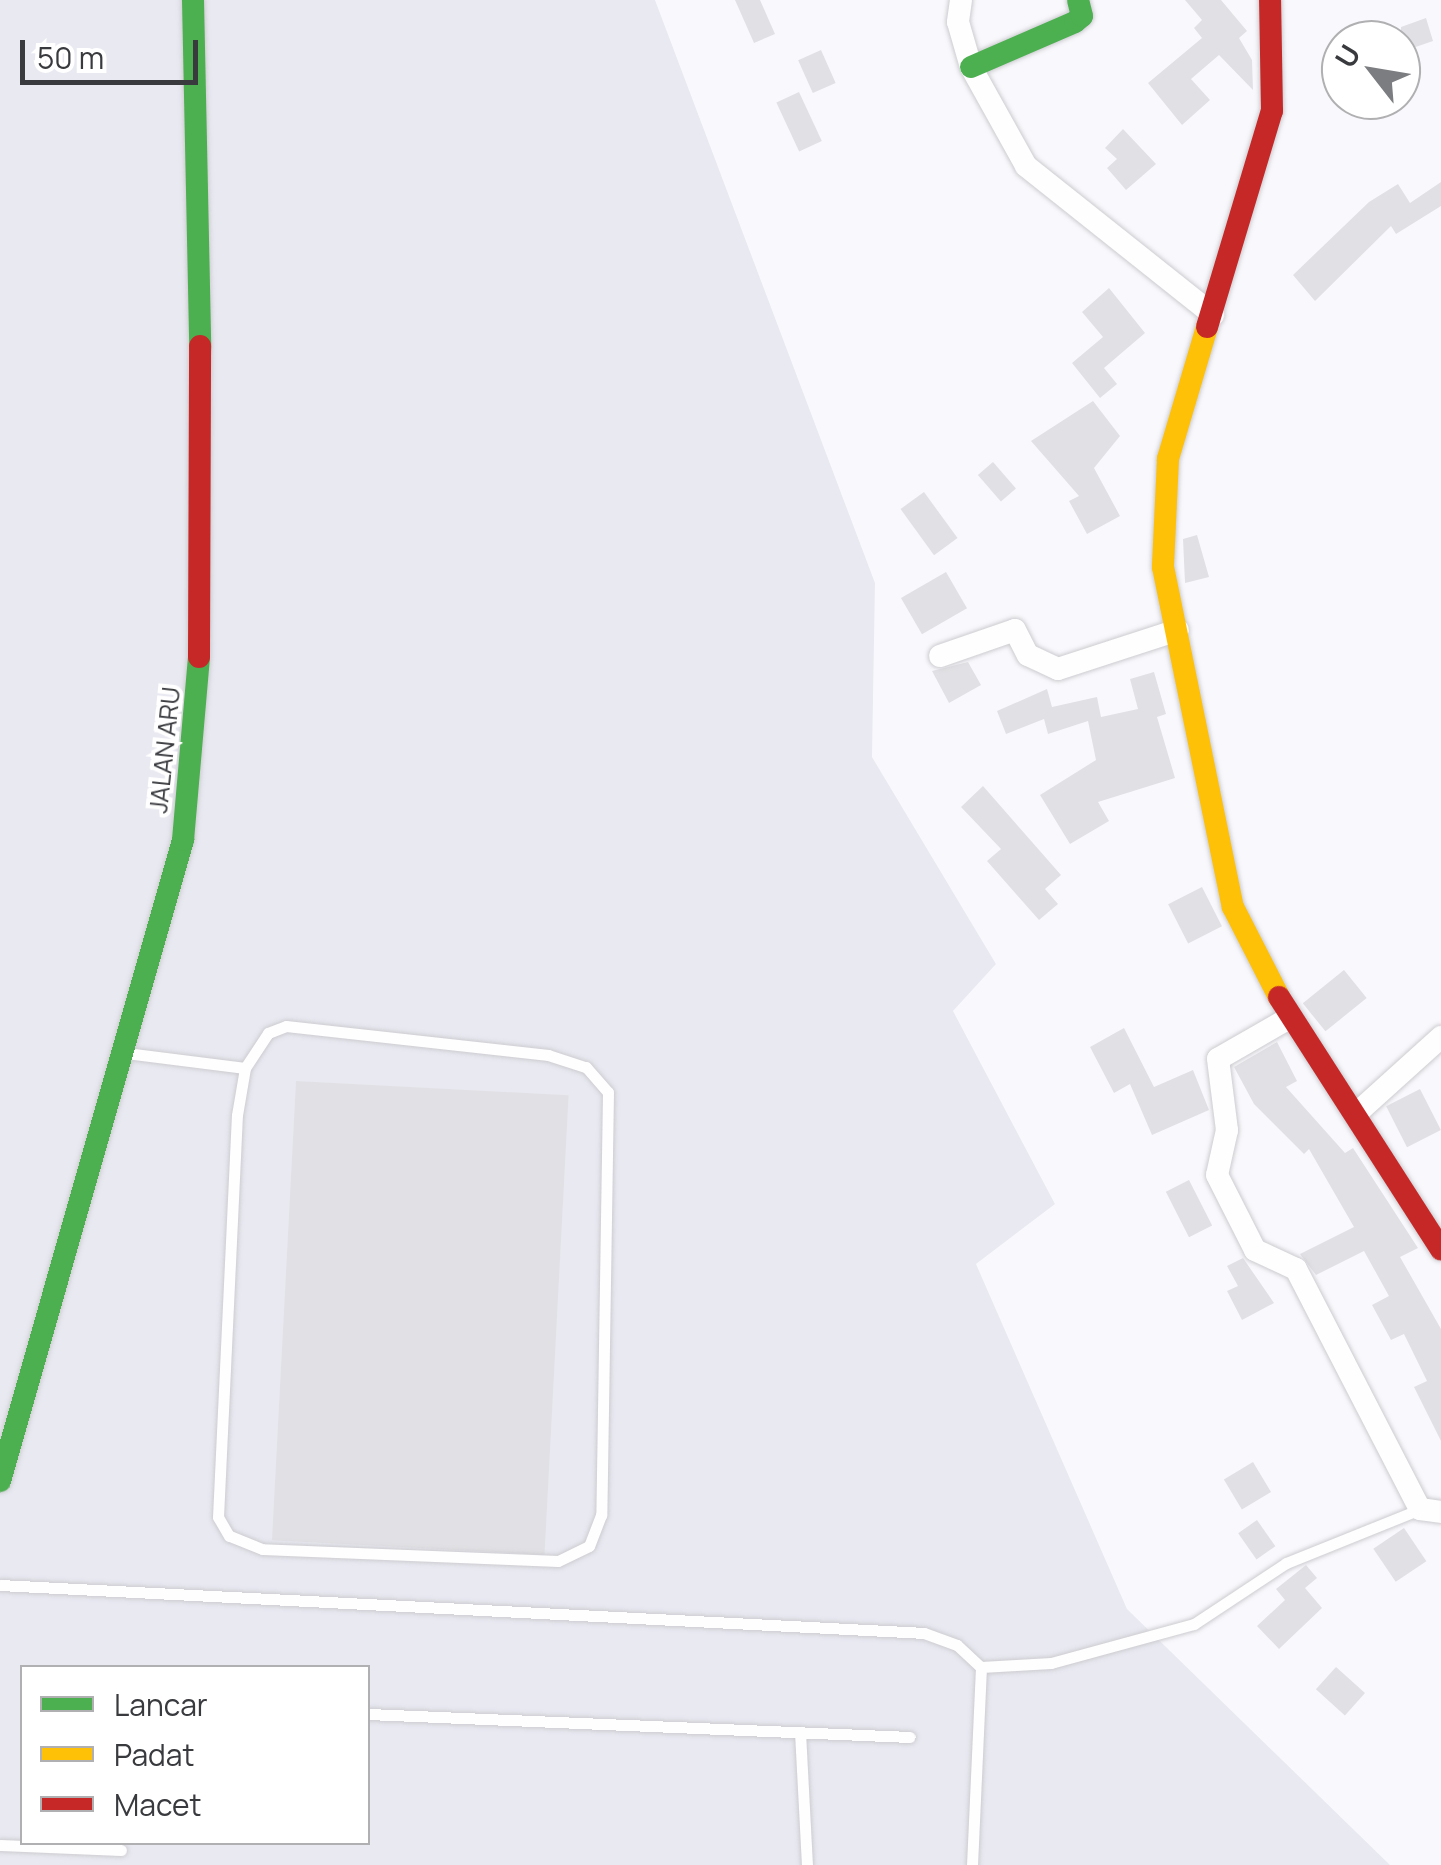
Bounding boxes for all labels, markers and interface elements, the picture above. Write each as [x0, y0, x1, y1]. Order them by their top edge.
scale bar [25, 20, 202, 82]
north arrow [1321, 20, 1421, 120]
text: 50 m [37, 37, 104, 78]
text: U [1326, 37, 1368, 74]
street label: JALAN ARU [143, 685, 187, 815]
legend [20, 1665, 370, 1845]
text: Lancar [114, 1684, 208, 1725]
text: Padat [114, 1734, 195, 1775]
text: Macet [114, 1784, 202, 1825]

